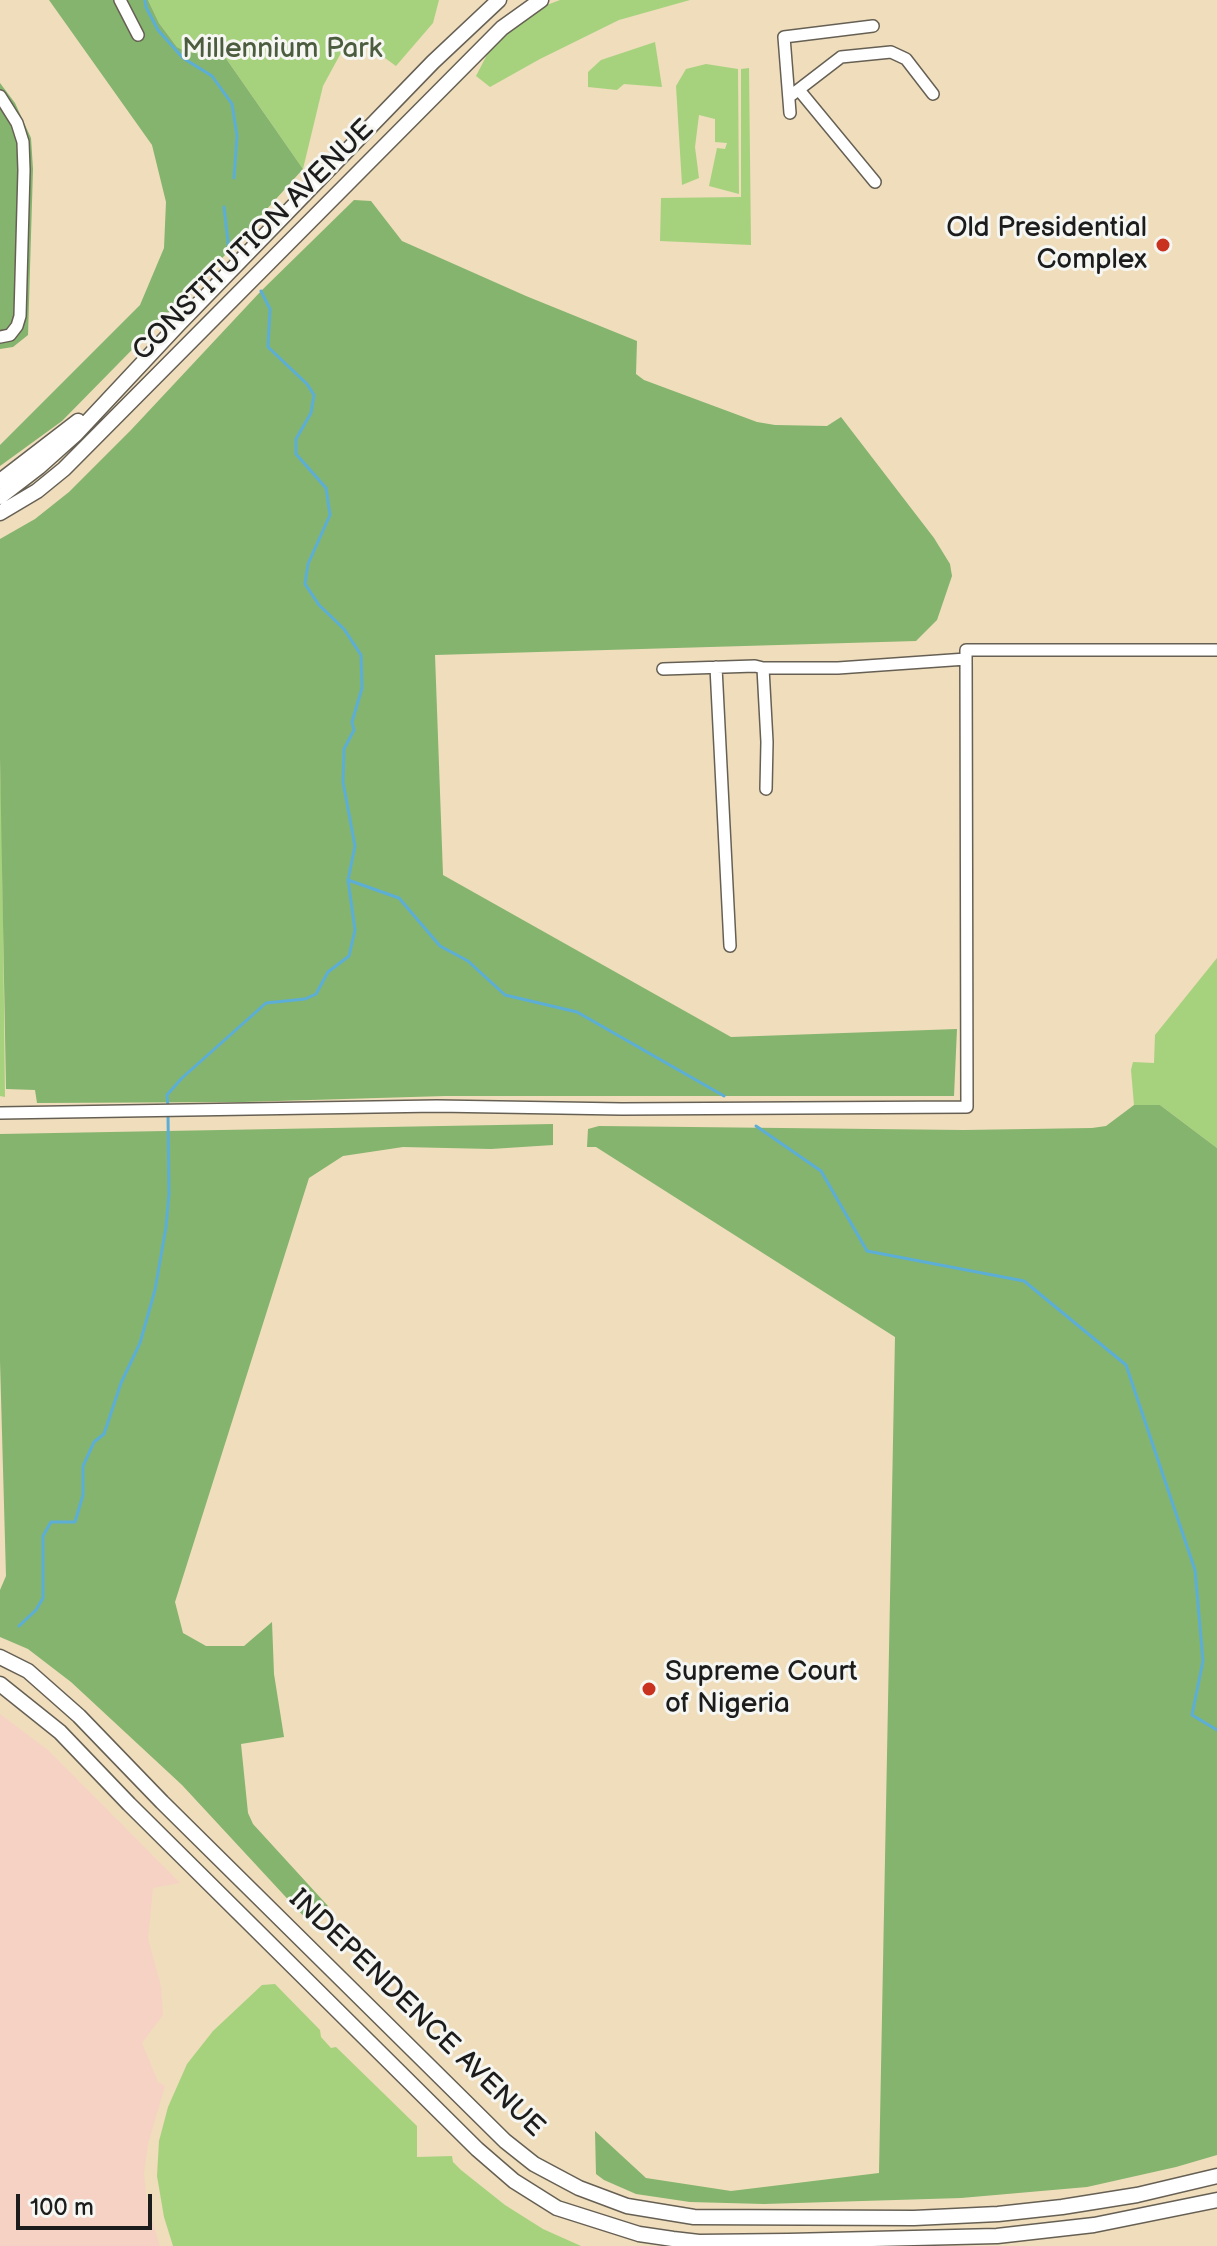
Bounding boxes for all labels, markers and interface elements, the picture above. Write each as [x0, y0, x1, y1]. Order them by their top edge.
park label: Millennium Park [182, 33, 382, 67]
street label: CONSTITUTION AVENUE [126, 113, 382, 369]
place label: Old Presidential Complex [946, 212, 1147, 278]
marker: Old Presidential Complex [1154, 236, 1172, 254]
place label: Supreme Court of Nigeria [665, 1656, 857, 1722]
marker: Supreme Court of Nigeria [640, 1680, 658, 1698]
street label: INDEPENDENCE AVENUE [281, 1883, 551, 2145]
scale bar [20, 2178, 156, 2228]
text: 100 m [30, 2193, 94, 2222]

